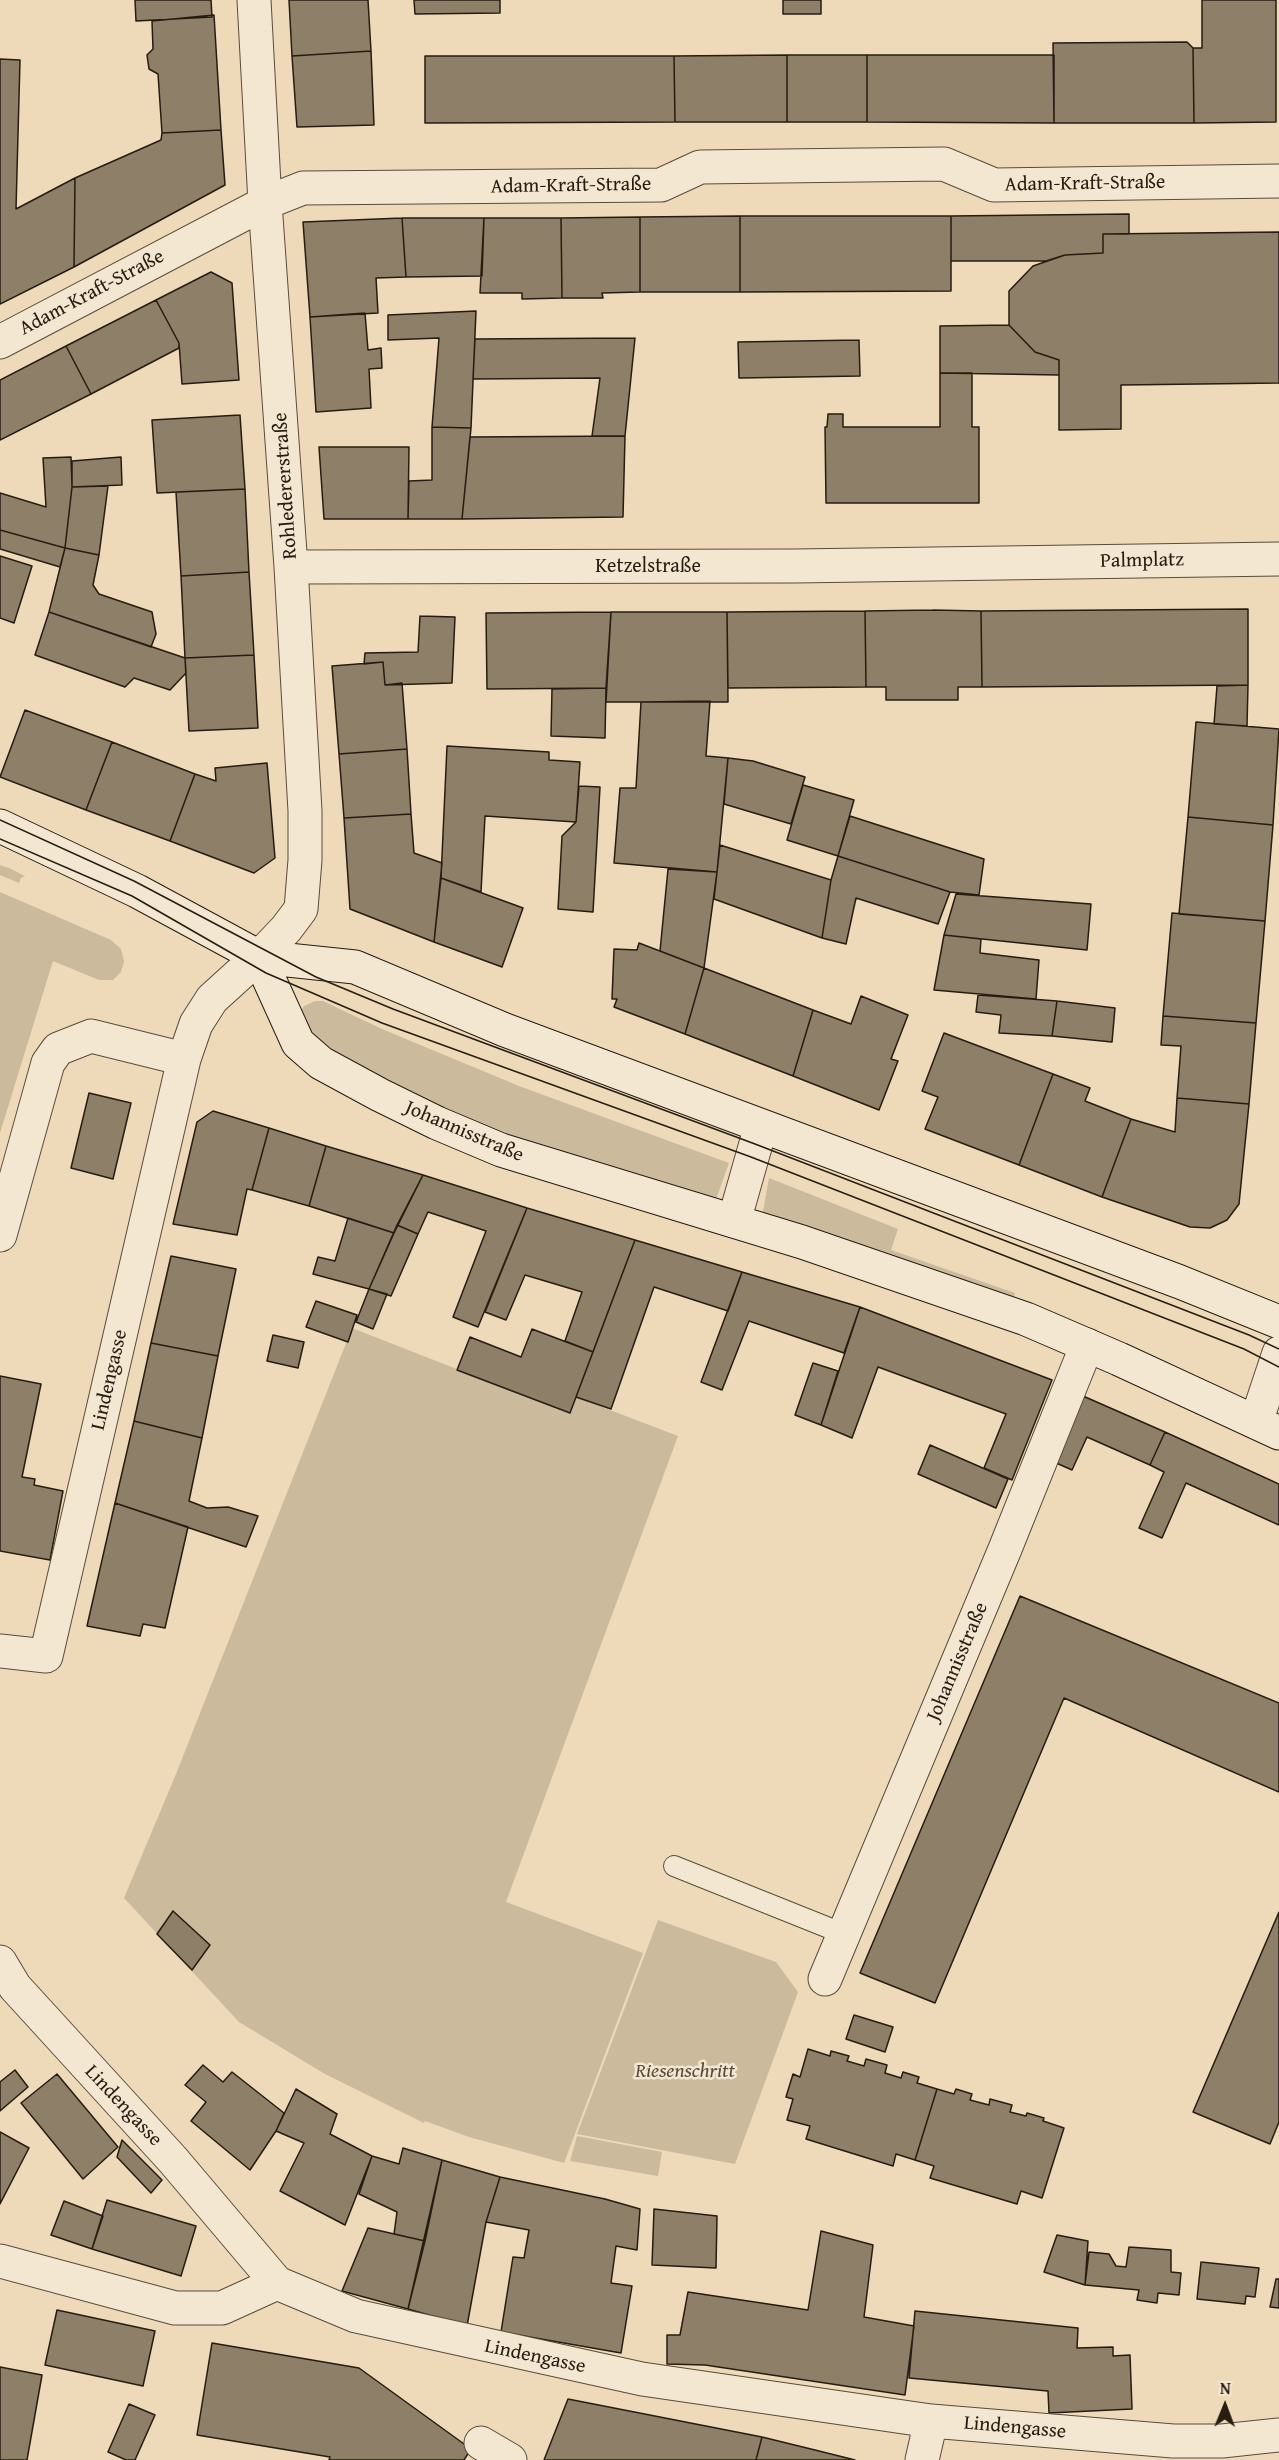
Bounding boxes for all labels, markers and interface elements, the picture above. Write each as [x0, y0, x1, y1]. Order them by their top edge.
street label: Adam-Kraft-Straße [1005, 171, 1165, 197]
street label: Adam-Kraft-Straße [491, 173, 651, 199]
street label: Adam-Kraft-Straße [15, 245, 169, 341]
street label: Rohledererstraße [269, 412, 303, 560]
street label: Palmplatz [1100, 548, 1184, 574]
street label: Ketzelstraße [595, 555, 701, 579]
street label: Johannisstraße [401, 1096, 527, 1168]
street label: Lindengasse [87, 1327, 133, 1433]
street label: Johannisstraße [922, 1599, 994, 1725]
street label: Lindengasse [79, 2060, 167, 2152]
park label: Riesenschritt [635, 2060, 735, 2084]
street label: Lindengasse [482, 2335, 588, 2379]
north arrow [1195, 2376, 1255, 2436]
text: N [1220, 2376, 1231, 2400]
street label: Lindengasse [963, 2412, 1067, 2444]

